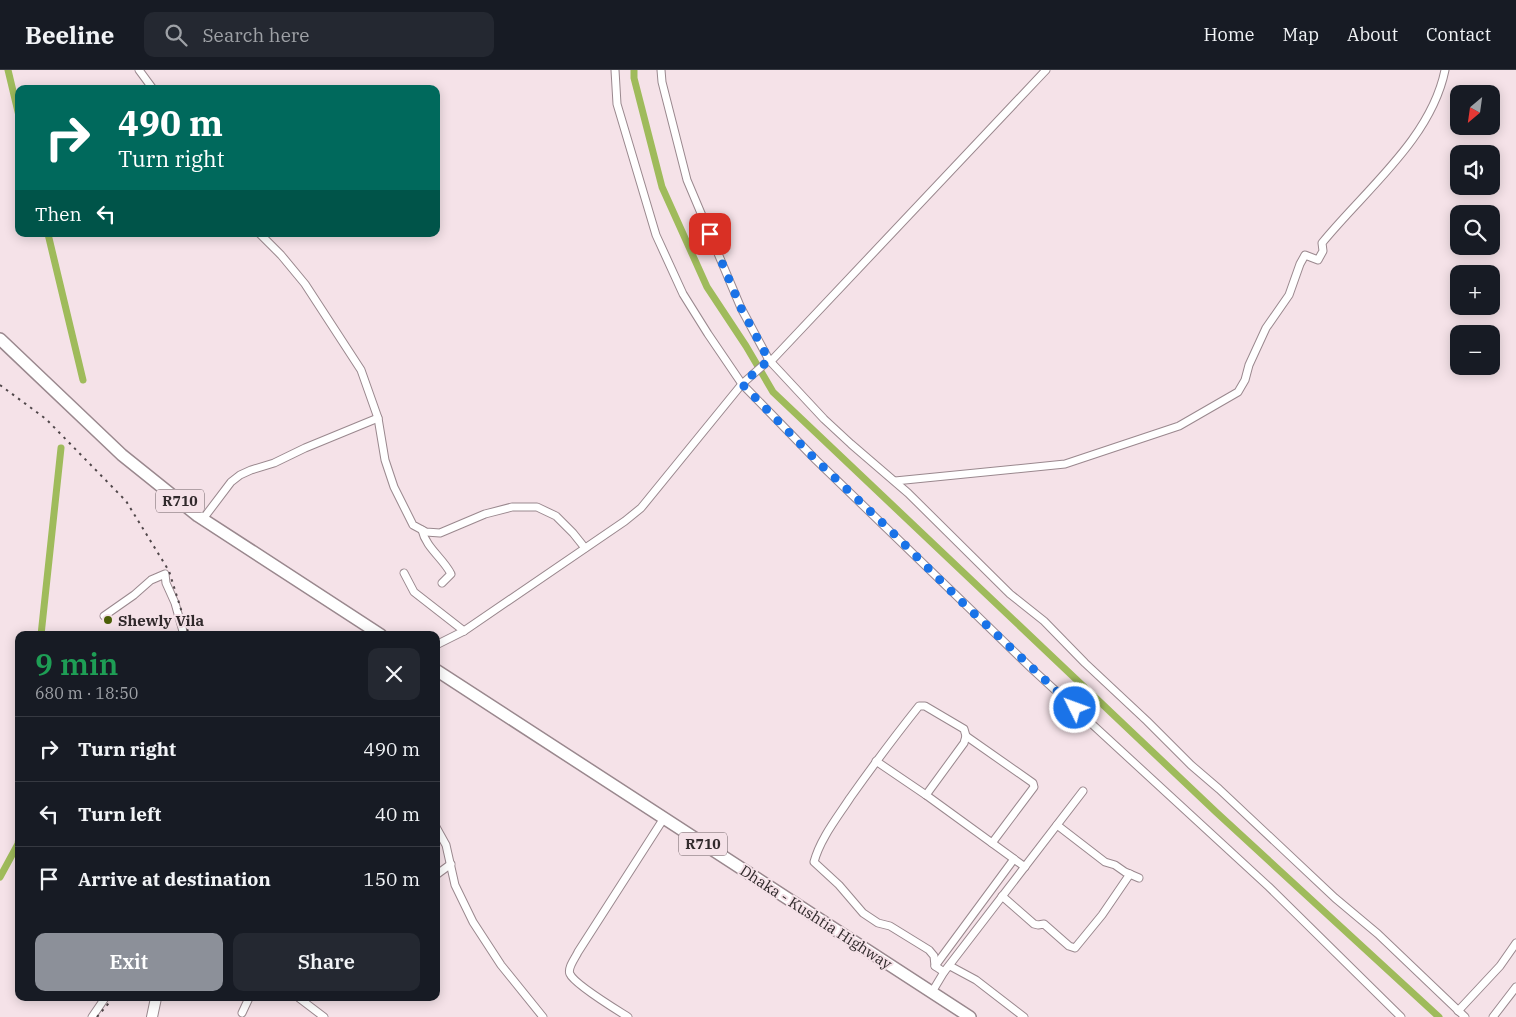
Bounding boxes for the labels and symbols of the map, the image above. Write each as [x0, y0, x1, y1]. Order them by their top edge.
north arrow [1450, 85, 1500, 135]
pin [689, 213, 731, 255]
road number: R710 [156, 490, 204, 512]
place label: Shewly Vila [118, 611, 204, 630]
marker: Shewly Vila [102, 614, 114, 626]
position arrow [1048, 681, 1100, 733]
road number: R710 [679, 832, 727, 856]
street label: Dhaka - Kushtia Highway [736, 861, 896, 973]

